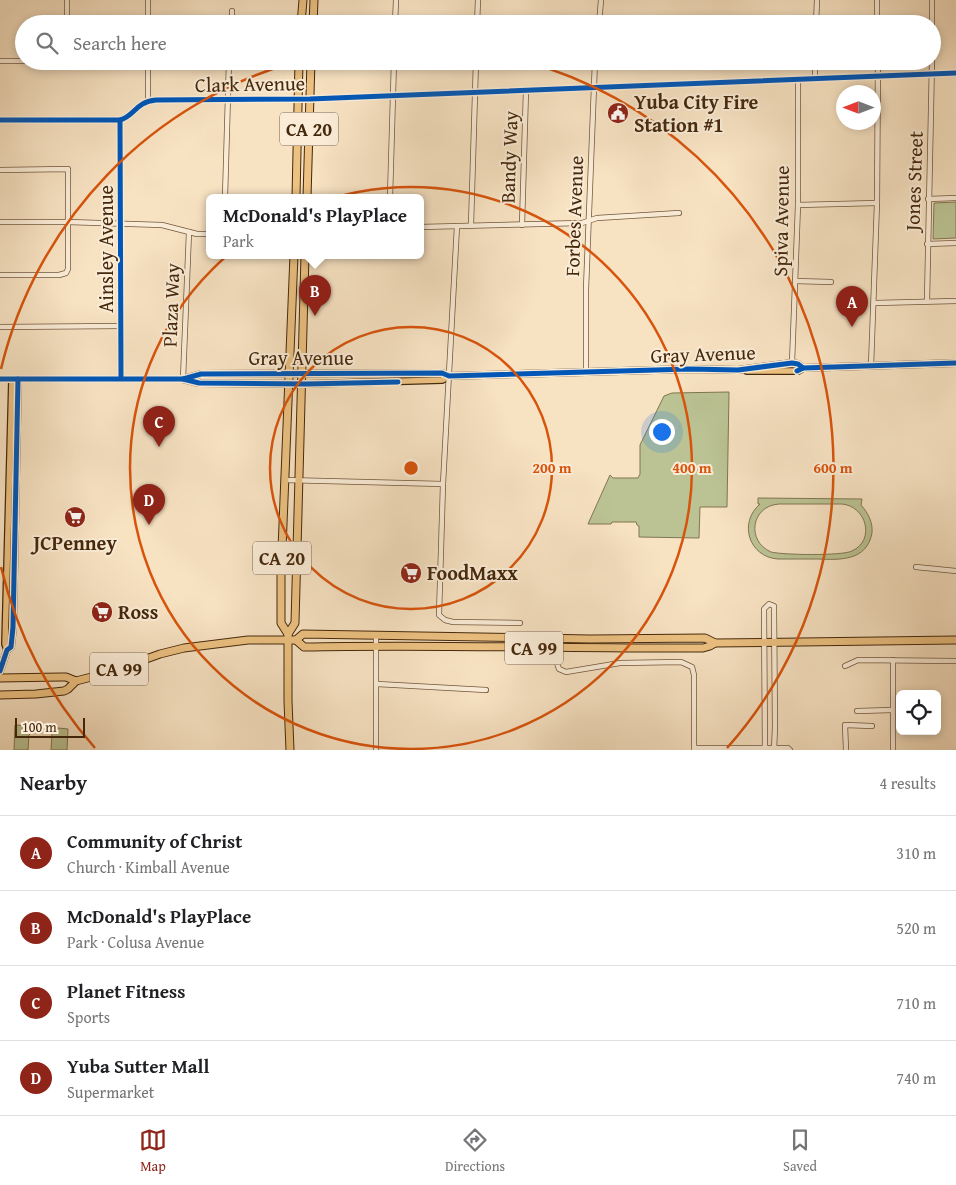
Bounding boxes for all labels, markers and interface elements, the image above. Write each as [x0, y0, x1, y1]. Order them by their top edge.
search box [15, 15, 941, 70]
icon: search [33, 29, 61, 57]
text: Search here [73, 29, 167, 57]
street label: Clark Avenue [195, 68, 305, 99]
north arrow [836, 85, 881, 130]
place label: Yuba City Fire Station #1 [634, 87, 759, 139]
public building icon: Yuba City Fire Station #1 [606, 101, 630, 125]
street label: Bandy Way [492, 110, 525, 204]
road number: CA 20 [280, 112, 338, 146]
street label: Jones Street [897, 130, 930, 234]
street label: Forbes Avenue [557, 155, 590, 277]
street label: Spiva Avenue [765, 165, 796, 277]
street label: Ainsley Avenue [91, 185, 120, 313]
popup [206, 194, 424, 259]
text: McDonald's PlayPlace [223, 201, 407, 229]
text: Park [223, 229, 254, 253]
street label: Plaza Way [155, 262, 186, 347]
pin: B [299, 275, 331, 316]
pin: A [836, 286, 868, 327]
street label: Gray Avenue [650, 337, 756, 370]
street label: Gray Avenue [248, 343, 354, 372]
pin: C [143, 406, 175, 447]
your location [649, 419, 675, 445]
text: 200 m [532, 457, 572, 478]
text: 400 m [672, 457, 712, 478]
text: 600 m [813, 457, 853, 478]
centre of rings [402, 459, 420, 477]
pin: D [133, 484, 165, 525]
supermarket icon: JCPenney [63, 505, 87, 529]
place label: JCPenney [30, 528, 117, 557]
road number: CA 20 [253, 542, 311, 574]
place label: FoodMaxx [427, 558, 518, 587]
supermarket icon: FoodMaxx [399, 561, 423, 585]
place label: Ross [118, 597, 158, 626]
supermarket icon: Ross [90, 600, 114, 624]
road number: CA 99 [505, 632, 563, 664]
road number: CA 99 [90, 652, 148, 686]
map controls [896, 690, 941, 735]
button: locate [896, 690, 941, 735]
scale bar [15, 715, 85, 738]
text: 100 m [22, 717, 57, 737]
text: Nearby [20, 767, 87, 798]
text: 4 results [879, 771, 936, 795]
text: Community of Christ [67, 827, 242, 855]
text: A [31, 841, 41, 865]
text: 310 m [896, 841, 936, 865]
text: Church · Kimball Avenue [67, 855, 230, 879]
text: McDonald's PlayPlace [67, 902, 251, 930]
text: B [31, 916, 41, 940]
text: 520 m [896, 916, 936, 940]
text: Park · Colusa Avenue [67, 930, 204, 954]
text: Planet Fitness [67, 977, 185, 1005]
text: C [31, 991, 41, 1015]
text: 710 m [896, 991, 936, 1015]
text: Sports [67, 1005, 110, 1029]
text: Yuba Sutter Mall [67, 1052, 209, 1080]
text: D [31, 1066, 41, 1090]
text: 740 m [896, 1066, 936, 1090]
text: Supermarket [67, 1080, 154, 1104]
tab: Map [139, 1126, 167, 1176]
tab: Directions [445, 1126, 505, 1176]
tab: Saved [783, 1126, 817, 1176]

